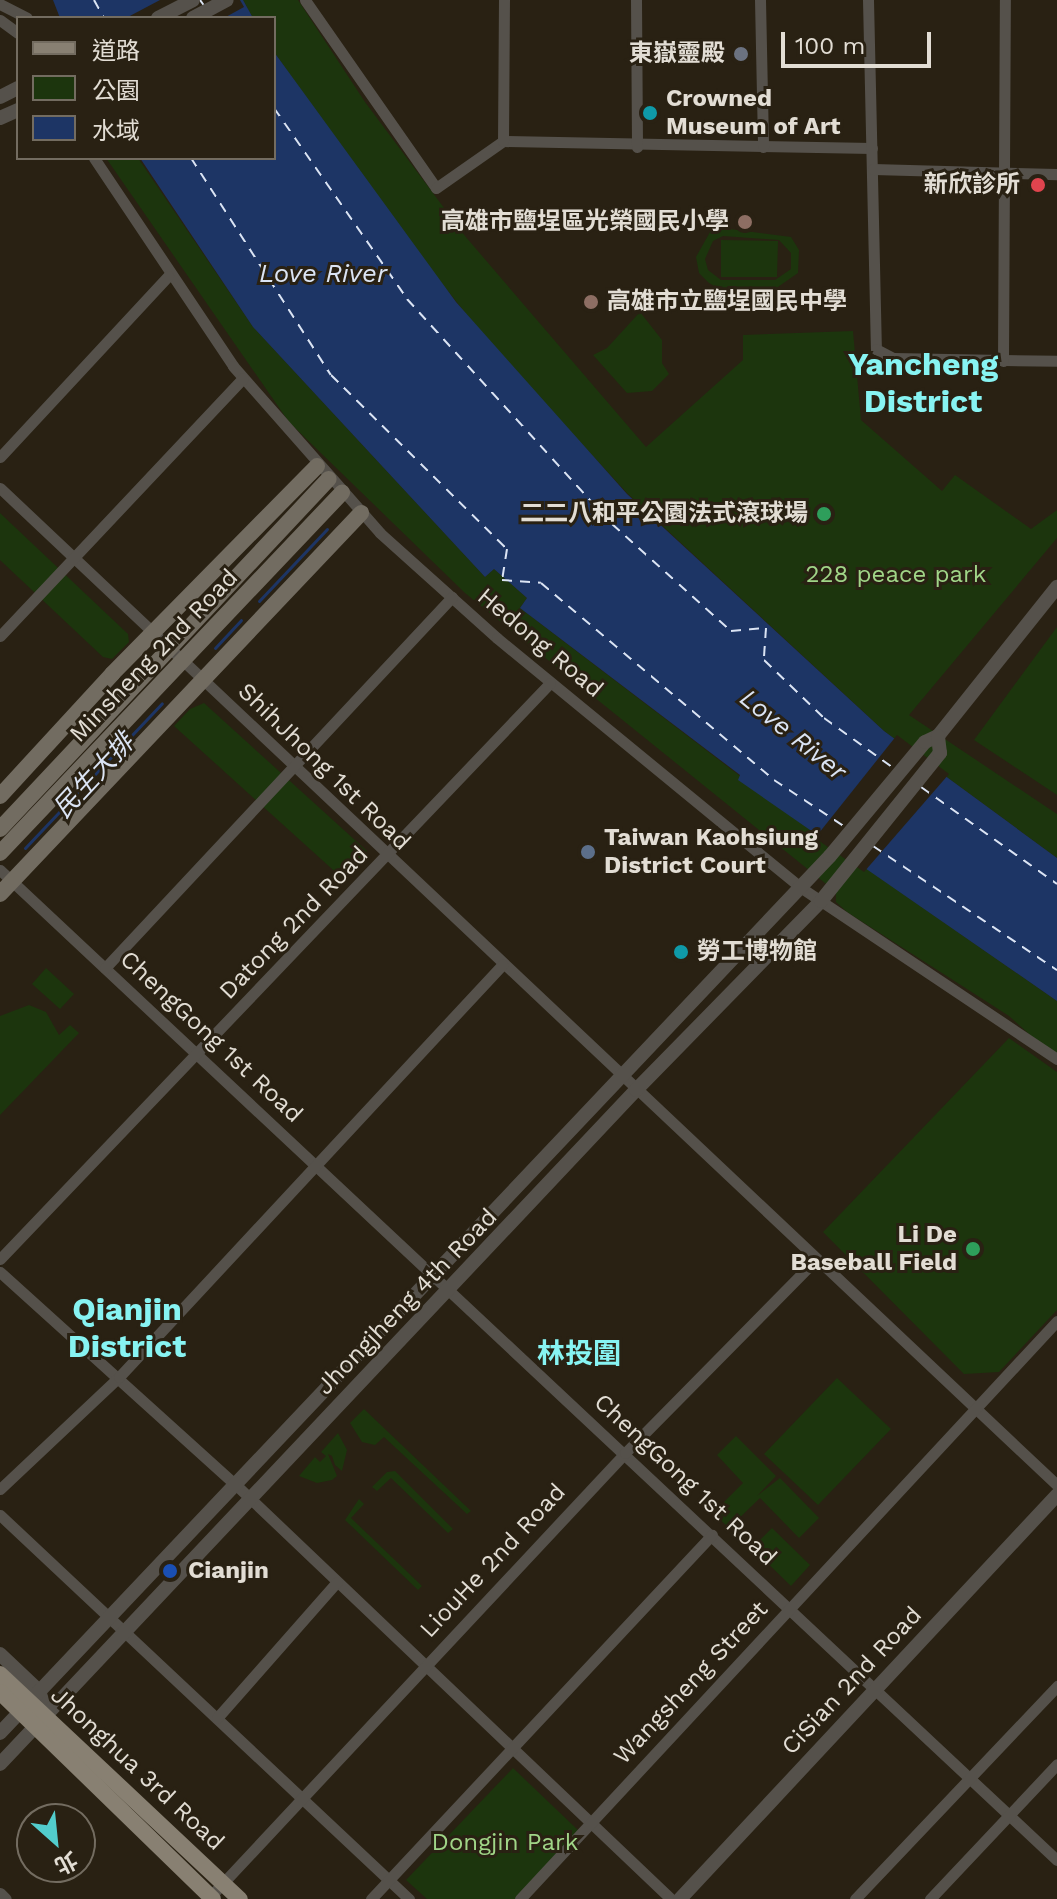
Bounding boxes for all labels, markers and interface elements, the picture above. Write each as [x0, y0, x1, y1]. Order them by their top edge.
legend [16, 16, 276, 160]
scale bar [785, 16, 935, 66]
text: 100 m [795, 32, 865, 60]
text: 道路 [92, 37, 140, 65]
place label: 東嶽靈殿 [629, 40, 725, 68]
marker: 東嶽靈殿 [732, 45, 750, 63]
text: 公園 [92, 77, 140, 105]
place label: Crowned Museum of Art [666, 85, 841, 141]
marker: Crowned Museum of Art [641, 104, 659, 122]
text: 水域 [92, 117, 140, 145]
place label: 新欣診所 [924, 171, 1020, 199]
marker: 新欣診所 [1027, 174, 1049, 196]
place label: 高雄市鹽埕區光榮國民小學 [441, 208, 729, 236]
marker: 高雄市鹽埕區光榮國民小學 [736, 213, 754, 231]
water label: Love River [259, 258, 387, 290]
place label: 高雄市立鹽埕國民中學 [607, 288, 847, 316]
marker: 高雄市立鹽埕國民中學 [582, 293, 600, 311]
district label: Yancheng District [848, 346, 998, 421]
place label: 二二八和平公園法式滾球場 [520, 500, 808, 528]
marker: 二二八和平公園法式滾球場 [815, 505, 833, 523]
park label: 228 peace park [806, 561, 986, 589]
street label: Minsheng 2nd Road [64, 563, 244, 749]
street label: Hedong Road [471, 582, 609, 704]
street label: ShihJhong 1st Road [232, 677, 416, 857]
water label: Love River [733, 683, 853, 787]
water label: 民生大排 [47, 727, 141, 825]
place label: Taiwan Kaohsiung District Court [604, 824, 818, 880]
street label: Datong 2nd Road [214, 841, 374, 1005]
marker: Taiwan Kaohsiung District Court [579, 843, 597, 861]
place label: 勞工博物館 [697, 938, 817, 966]
marker: 勞工博物館 [672, 943, 690, 961]
street label: ChengGong 1st Road [114, 945, 308, 1129]
street label: Jhongjheng 4th Road [311, 1203, 503, 1401]
place label: Li De Baseball Field [790, 1221, 957, 1277]
marker: Li De Baseball Field [964, 1240, 982, 1258]
district label: Qianjin District [68, 1291, 186, 1366]
district label: 林投圍 [537, 1337, 621, 1371]
street label: ChengGong 1st Road [588, 1388, 782, 1572]
street label: LiouHe 2nd Road [414, 1478, 572, 1644]
place label: Cianjin [188, 1557, 269, 1585]
marker: Cianjin [159, 1560, 181, 1582]
street label: Wangsheng Street [608, 1595, 774, 1771]
street label: CiSian 2nd Road [776, 1601, 928, 1761]
street label: Jhonghua 3rd Road [44, 1681, 230, 1857]
north arrow [16, 1803, 96, 1883]
park label: Dongjin Park [432, 1829, 578, 1857]
text: 北 [51, 1847, 82, 1879]

